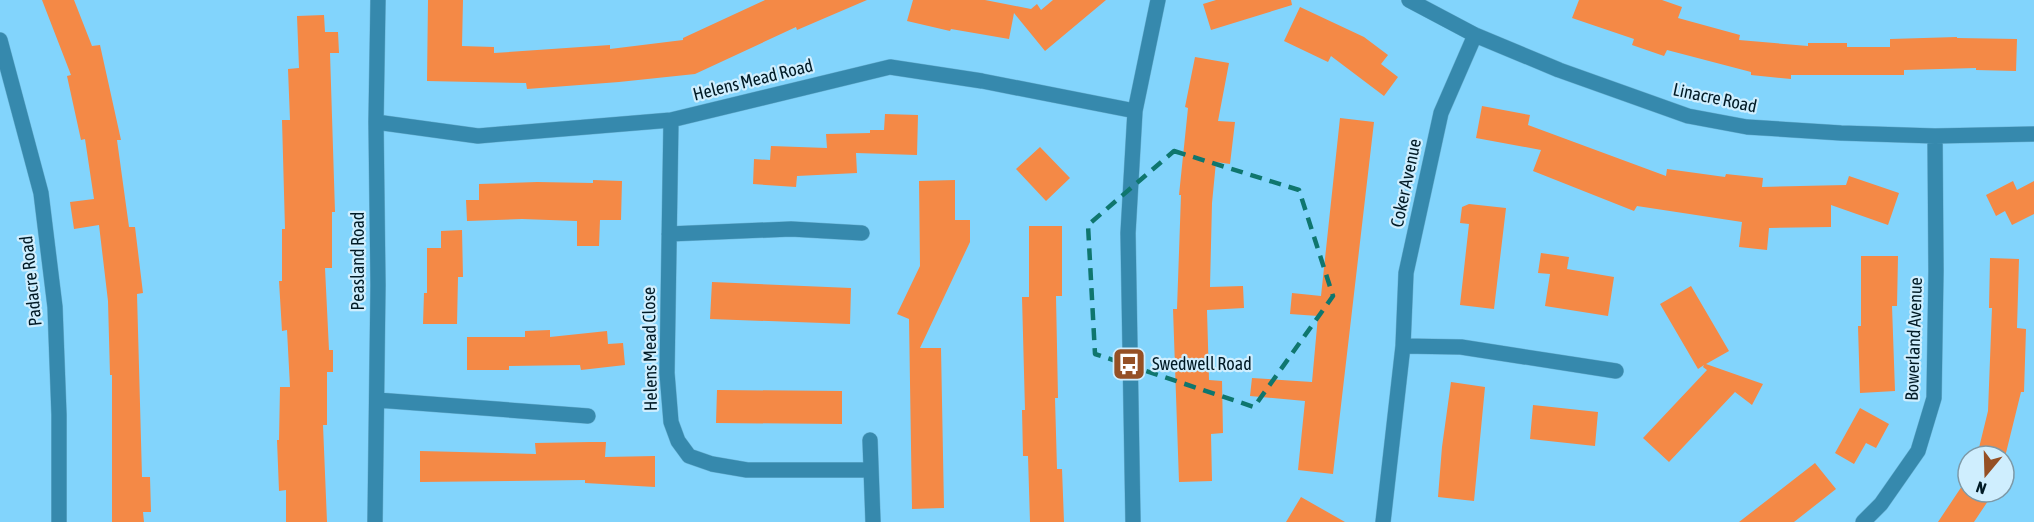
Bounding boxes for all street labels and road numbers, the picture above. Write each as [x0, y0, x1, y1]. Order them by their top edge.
street label: Helens Mead Road [691, 54, 815, 105]
street label: Linacre Road [1671, 78, 1759, 117]
street label: Coker Avenue [1386, 137, 1425, 229]
street label: Peasland Road [347, 212, 368, 310]
street label: Padacre Road [15, 235, 46, 327]
street label: Bowerland Avenue [1901, 277, 1926, 401]
street label: Helens Mead Close [638, 287, 661, 411]

